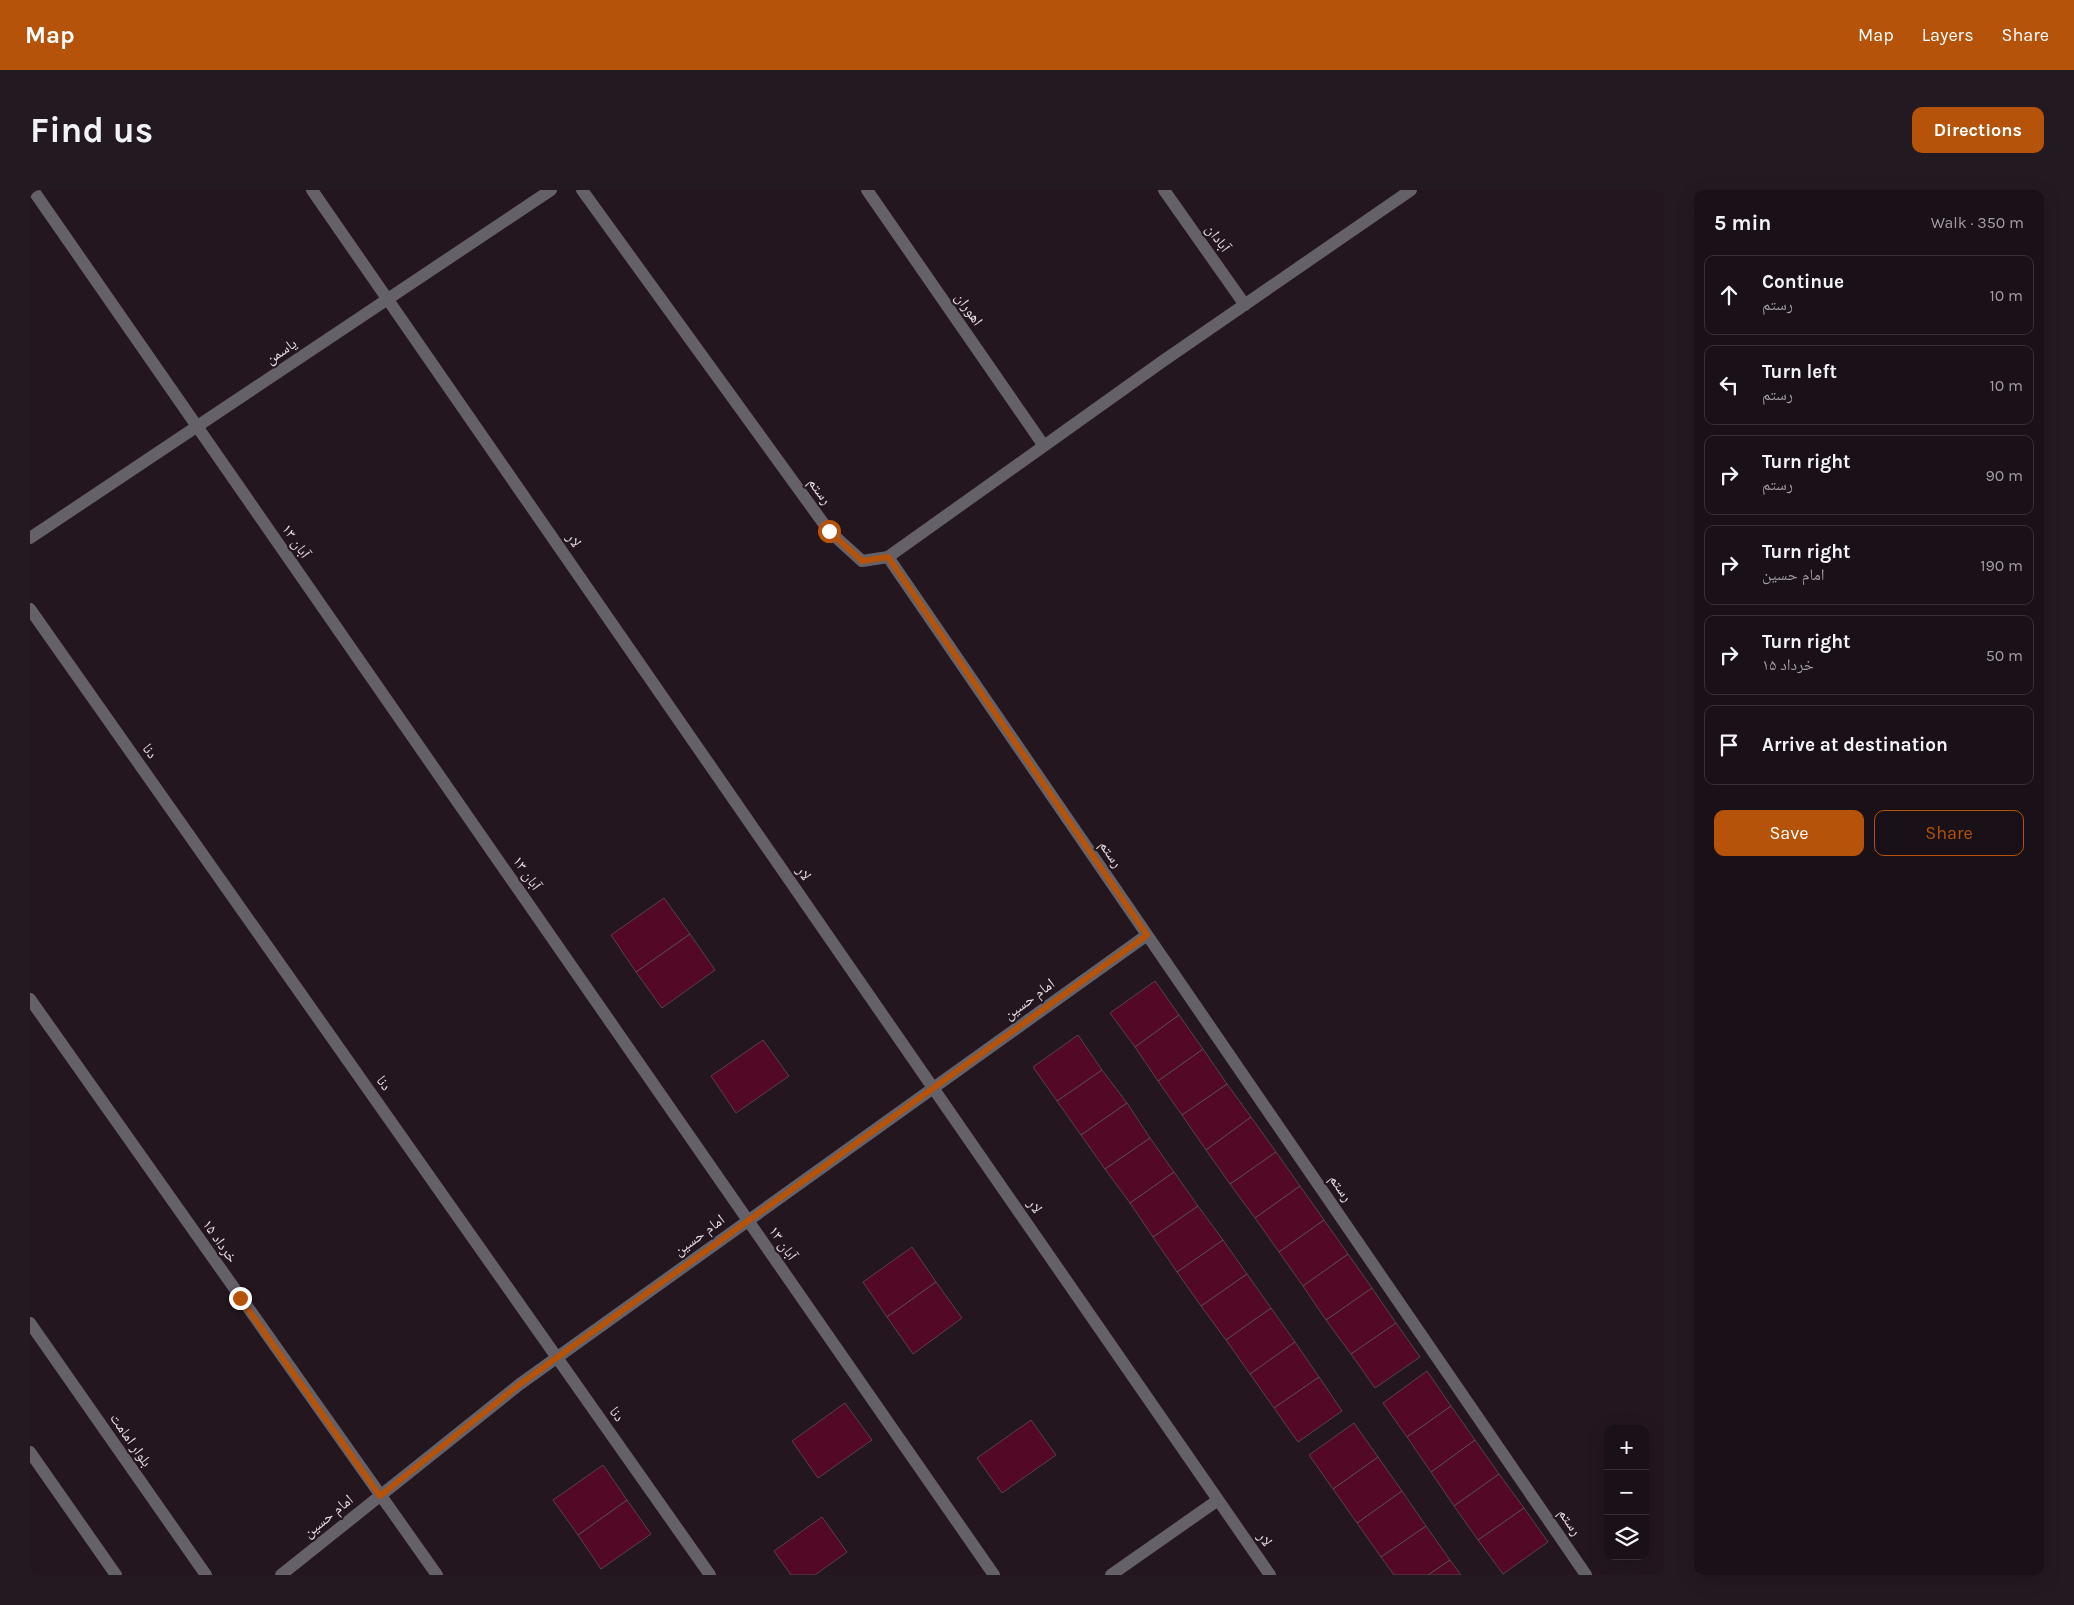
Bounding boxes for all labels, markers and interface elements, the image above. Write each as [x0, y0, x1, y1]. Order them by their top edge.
text: Map [25, 21, 75, 49]
text: Map [1858, 24, 1894, 46]
text: Layers [1922, 24, 1974, 46]
text: Share [2002, 24, 2049, 46]
button: Directions [1912, 107, 2044, 153]
text: Find us [30, 110, 153, 151]
text: 5 min [1714, 211, 1771, 235]
text: Walk · 350 m [1931, 213, 2024, 232]
street label: آبادان [1201, 221, 1235, 257]
text: Continue [1762, 271, 1844, 293]
icon: ahead [1715, 281, 1743, 309]
text: 10 m [1989, 286, 2023, 305]
street label: اهوران [950, 289, 987, 330]
text: رستم [1762, 295, 1793, 314]
street label: یاسمن [262, 334, 301, 369]
text: Turn left [1762, 361, 1837, 383]
icon: left [1715, 371, 1743, 399]
text: 10 m [1989, 376, 2023, 395]
text: رستم [1762, 385, 1793, 404]
text: Turn right [1762, 451, 1851, 473]
icon: right [1715, 461, 1743, 489]
text: 90 m [1985, 466, 2023, 485]
street label: رستم [803, 474, 836, 509]
text: رستم [1762, 475, 1793, 494]
route start [818, 520, 841, 543]
street label: ۱۳ آبان [277, 521, 315, 563]
street label: لار [562, 528, 585, 551]
text: Turn right [1762, 541, 1851, 563]
icon: right [1715, 551, 1743, 579]
text: 190 m [1980, 556, 2023, 575]
text: امام حسین [1762, 565, 1825, 584]
text: Turn right [1762, 631, 1851, 653]
icon: right [1715, 641, 1743, 669]
text: 50 m [1986, 646, 2023, 665]
text: ۱۵ خرداد [1762, 655, 1814, 674]
icon: arrive [1715, 731, 1743, 759]
text: Arrive at destination [1762, 734, 1948, 756]
street label: دنا [139, 740, 161, 762]
button: Save [1714, 810, 1864, 856]
button: Share [1874, 810, 2024, 856]
street label: رستم [1095, 837, 1127, 872]
street label: ۱۳ آبان [508, 853, 546, 895]
street label: لار [792, 861, 815, 884]
street label: امام حسین [1000, 974, 1059, 1024]
street label: دنا [373, 1072, 395, 1094]
street label: رستم [1325, 1171, 1357, 1206]
street label: لار [1023, 1194, 1046, 1217]
street label: امام حسین [670, 1210, 729, 1260]
street label: ۱۵ خرداد [199, 1216, 242, 1266]
street label: ۱۳ آبان [764, 1223, 802, 1265]
route end [229, 1287, 252, 1310]
street label: دنا [606, 1403, 628, 1425]
street label: بلوار امامت [106, 1410, 156, 1470]
map controls [1604, 1425, 1649, 1560]
button: + [1604, 1425, 1649, 1470]
button: − [1604, 1470, 1649, 1515]
street label: امام حسین [300, 1491, 357, 1542]
street label: رستم [1554, 1505, 1586, 1540]
button: layers [1604, 1515, 1649, 1560]
street label: لار [1253, 1527, 1276, 1550]

